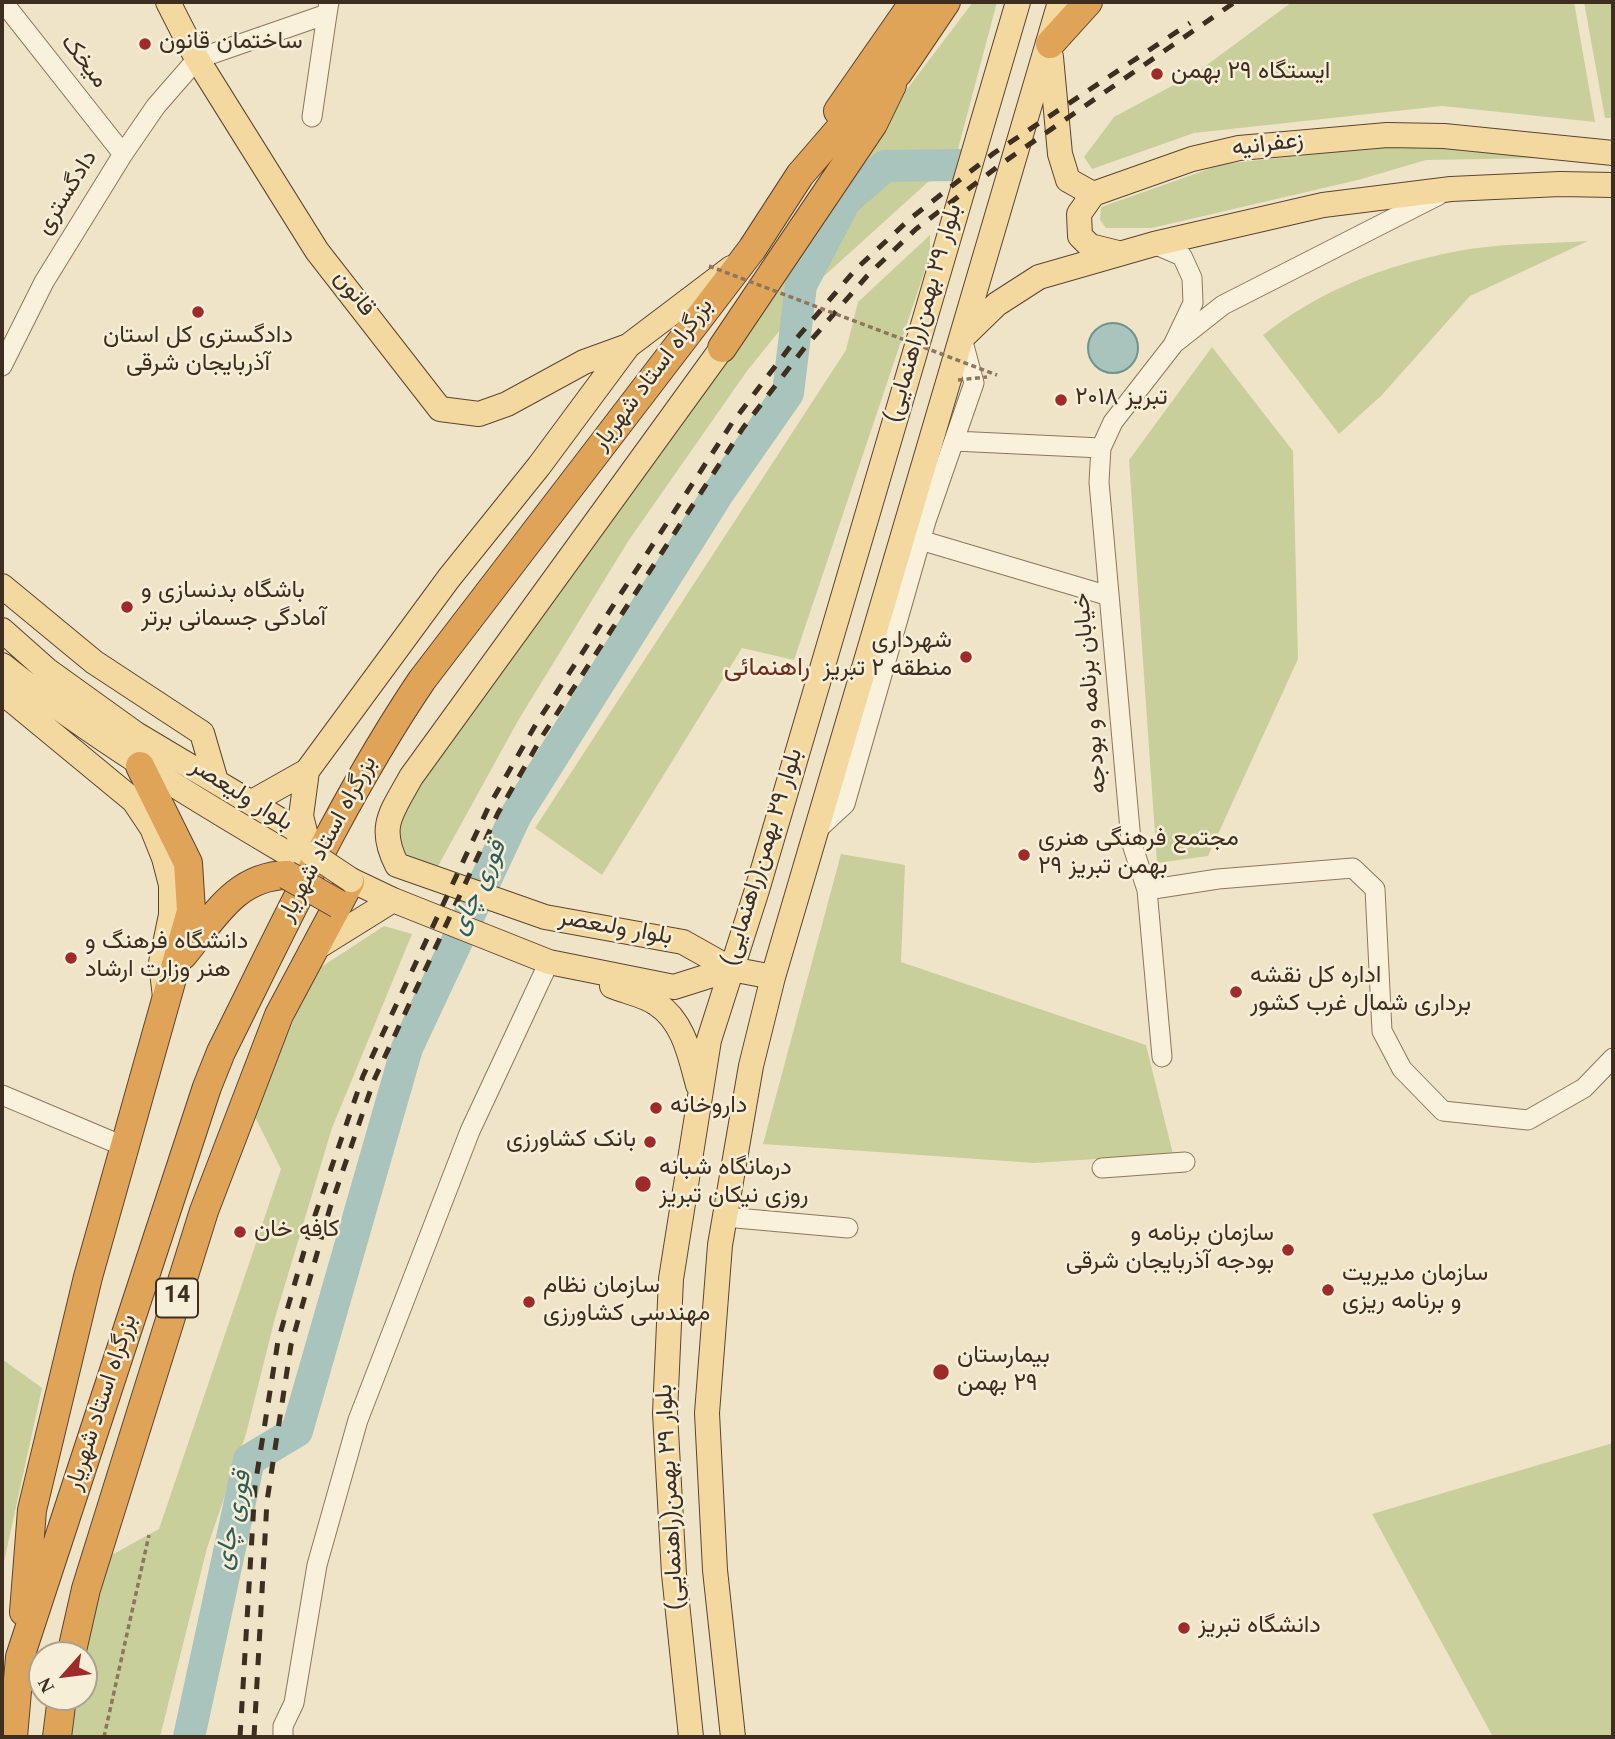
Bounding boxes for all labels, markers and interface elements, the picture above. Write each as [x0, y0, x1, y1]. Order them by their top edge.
street label: میخک [52, 30, 112, 96]
place label: ساختمان قانون [159, 30, 303, 58]
marker: ساختمان قانون [137, 36, 153, 52]
place label: ایستگاه ۲۹ بهمن [1171, 60, 1330, 88]
marker: ایستگاه ۲۹ بهمن [1149, 66, 1165, 82]
street label: زعفرانیه [1231, 128, 1305, 166]
street label: دادگستری [32, 147, 106, 241]
street label: بلوار ٢٩ بهمن(راهنمایی) [881, 201, 971, 427]
street label: قانون [325, 266, 379, 324]
street label: بزرگراه استاد شهریار [588, 294, 722, 458]
marker: دادگستری کل استان آذربایجان شرقی [190, 304, 206, 320]
place label: دادگستری کل استان آذربایجان شرقی [103, 324, 293, 380]
place label: تبریز ۲۰۱۸ [1075, 386, 1168, 414]
marker: تبریز ۲۰۱۸ [1053, 392, 1069, 408]
place label: باشگاه بدنسازی و آمادگی جسمانی برتر [141, 579, 326, 635]
street label: خیابان برنامه و بودجه [1070, 591, 1116, 795]
marker: باشگاه بدنسازی و آمادگی جسمانی برتر [119, 599, 135, 615]
place label: شهرداری منطقه ۲ تبریز [823, 629, 952, 685]
marker: شهرداری منطقه ۲ تبریز [958, 649, 974, 665]
district label: راهنمائی [724, 655, 810, 687]
street label: بلوار ٢٩ بهمن(راهنمایی) [718, 746, 812, 970]
street label: بزرگراه استاد شهریار [274, 752, 386, 928]
street label: بلوار ولیعصر [183, 754, 297, 840]
place label: مجتمع فرهنگی هنری ۲۹ بهمن تبریز [1038, 827, 1239, 883]
water label: قوری چای [446, 837, 516, 941]
marker: مجتمع فرهنگی هنری ۲۹ بهمن تبریز [1016, 847, 1032, 863]
street label: بلوار ولىعصر [556, 906, 674, 954]
place label: دانشگاه فرهنگ و هنر وزارت ارشاد [85, 930, 248, 986]
marker: دانشگاه فرهنگ و هنر وزارت ارشاد [63, 950, 79, 966]
place label: اداره کل نقشه برداری شمال غرب کشور [1250, 964, 1471, 1020]
marker: اداره کل نقشه برداری شمال غرب کشور [1228, 984, 1244, 1000]
place label: داروخانه [670, 1094, 747, 1122]
marker: داروخانه [648, 1100, 664, 1116]
place label: بانک کشاورزی [506, 1128, 636, 1156]
marker: بانک کشاورزی [642, 1134, 658, 1150]
place label: درمانگاه شبانه روزی نیکان تبریز [659, 1156, 808, 1212]
marker: درمانگاه شبانه روزی نیکان تبریز [633, 1174, 653, 1194]
place label: کافه خان [254, 1218, 339, 1246]
place label: سازمان برنامه و بودجه آذربایجان شرقی [1066, 1222, 1274, 1278]
marker: کافه خان [232, 1224, 248, 1240]
marker: سازمان برنامه و بودجه آذربایجان شرقی [1280, 1242, 1296, 1258]
place label: سازمان مدیریت و برنامه ریزی [1342, 1262, 1488, 1318]
place label: سازمان نظام مهندسی کشاورزی [543, 1274, 710, 1330]
road number: 14 [156, 1278, 198, 1317]
marker: سازمان مدیریت و برنامه ریزی [1320, 1282, 1336, 1298]
marker: سازمان نظام مهندسی کشاورزی [521, 1294, 537, 1310]
street label: بزرگراه استاد شهریار [62, 1311, 146, 1495]
place label: بیمارستان ٢٩ بهمن [957, 1344, 1050, 1400]
marker: بیمارستان ٢٩ بهمن [931, 1362, 951, 1382]
street label: بلوار ٢٩ بهمن(راهنمایی) [653, 1383, 693, 1611]
water label: قوری چای [210, 1469, 262, 1573]
place label: دانشگاه تبریز [1198, 1614, 1321, 1642]
marker: دانشگاه تبریز [1176, 1620, 1192, 1636]
north arrow [28, 1641, 98, 1711]
text: N [33, 1674, 58, 1696]

